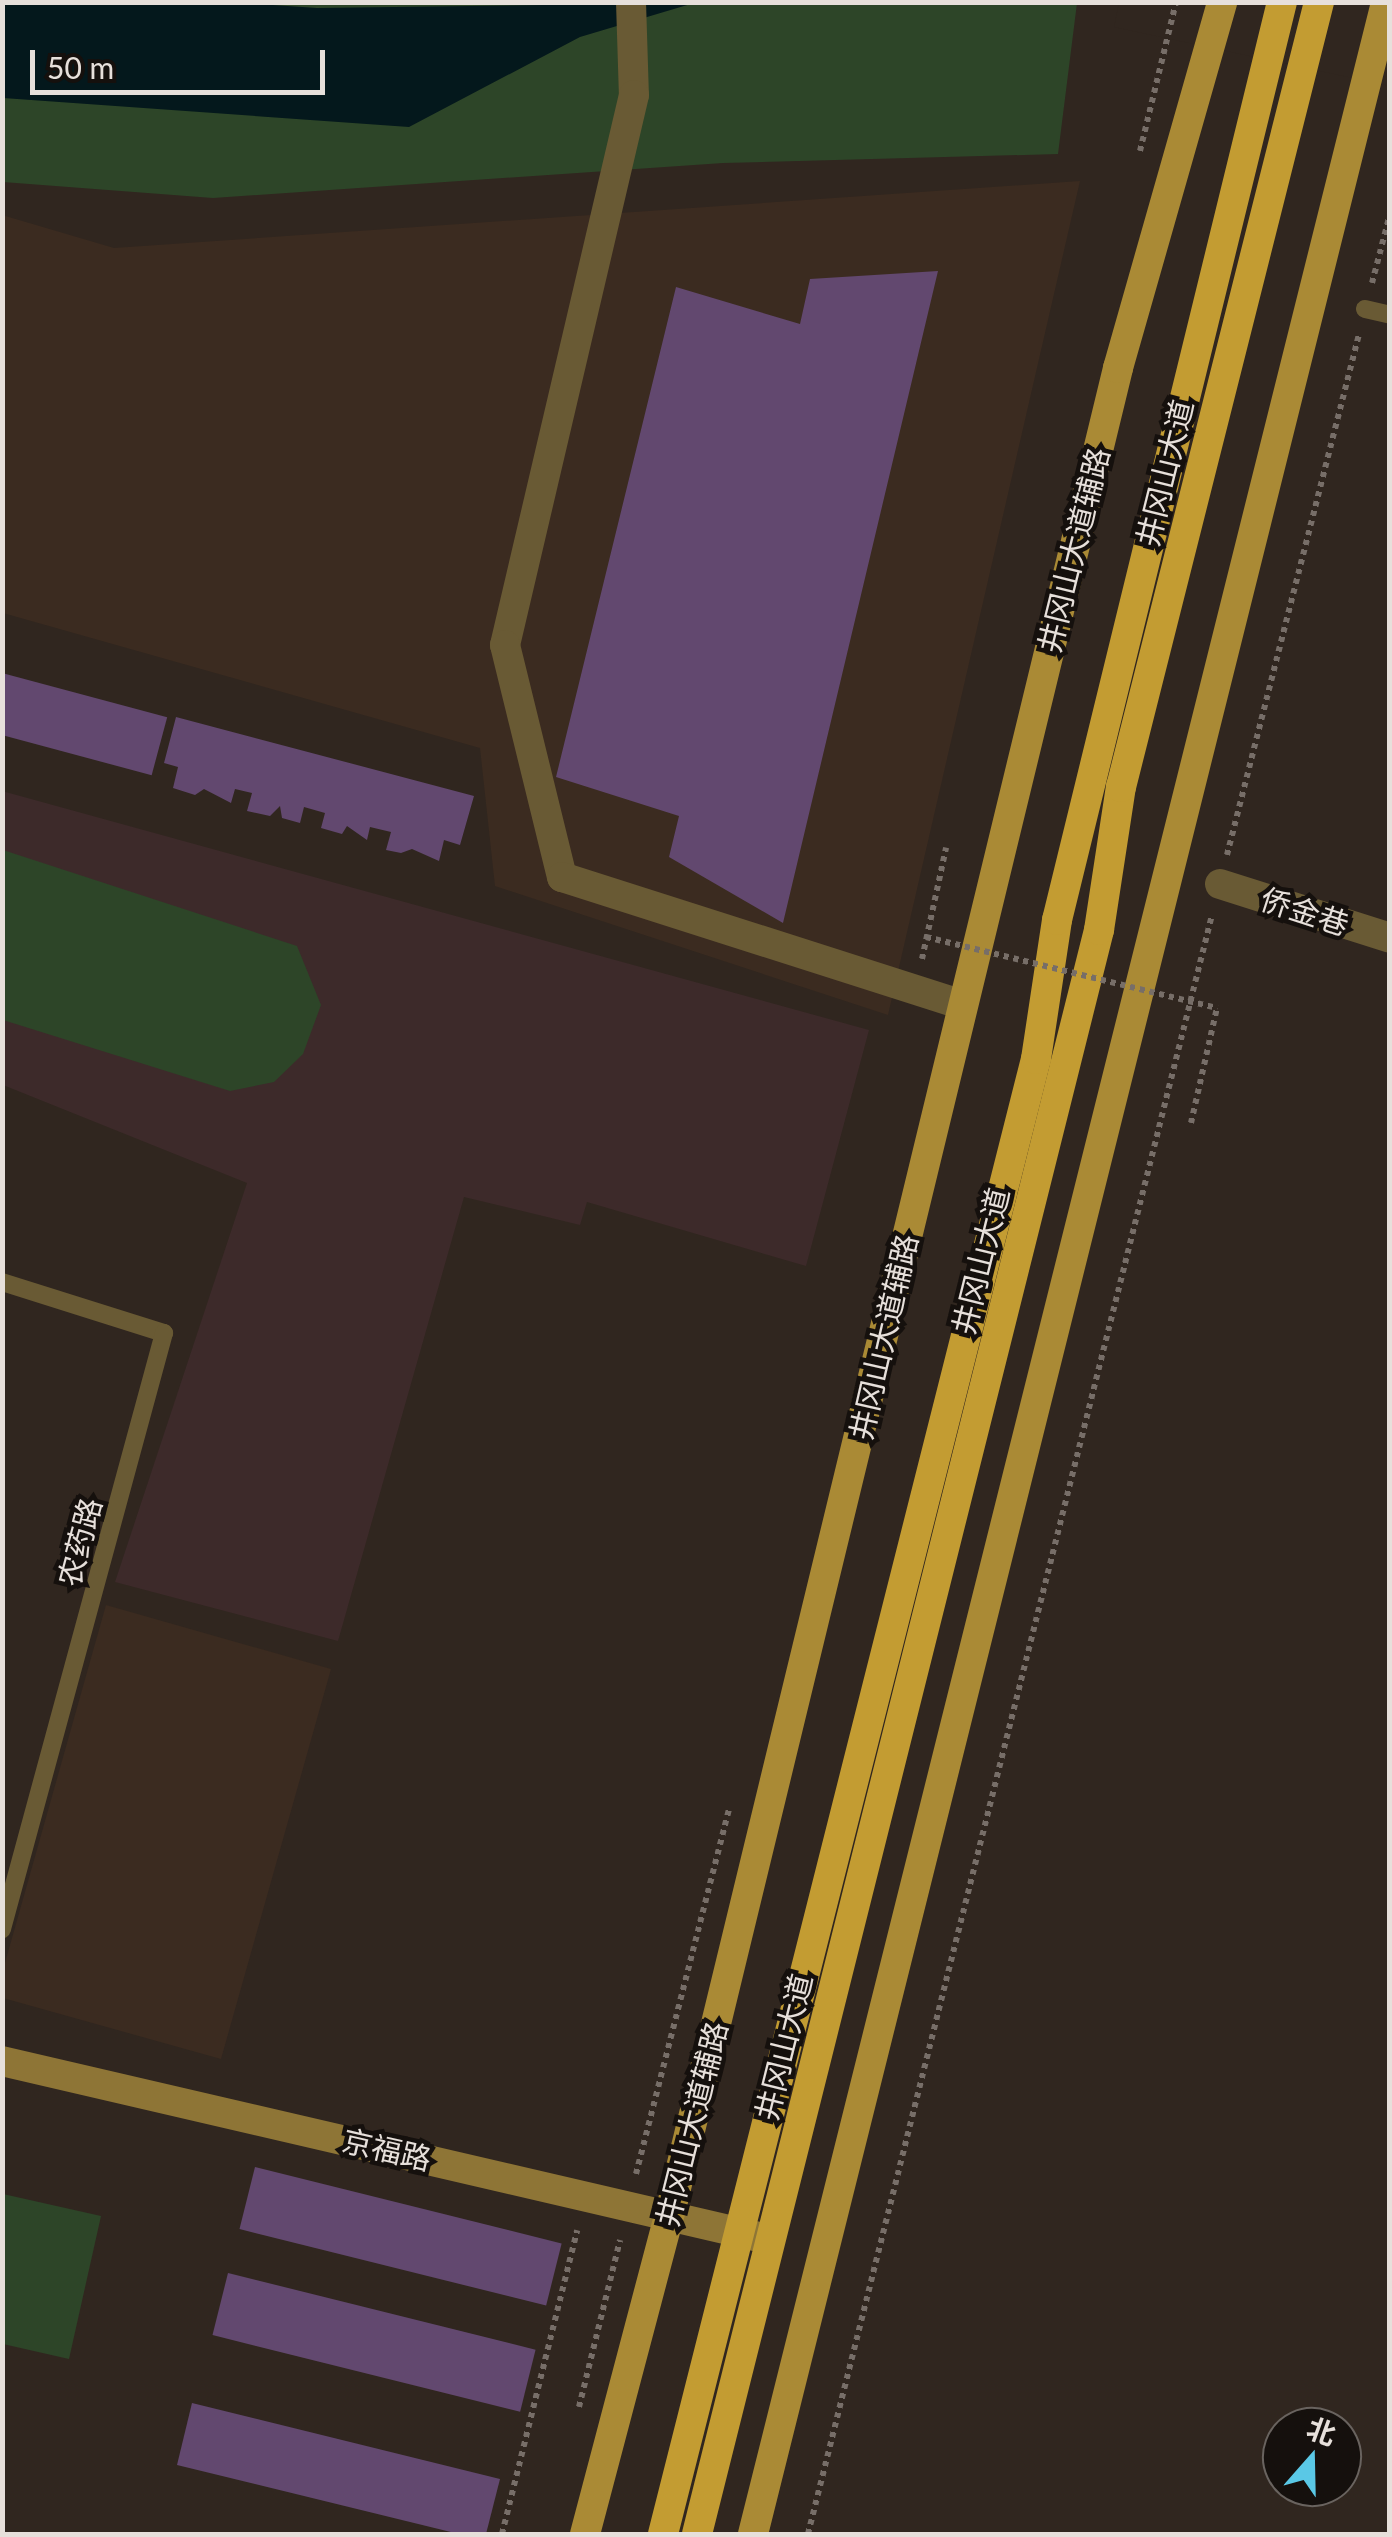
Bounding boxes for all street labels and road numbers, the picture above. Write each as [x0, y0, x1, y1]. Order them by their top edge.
street label: 井冈山大道 [1128, 396, 1200, 550]
street label: 井冈山大道辅路 [1030, 444, 1116, 656]
street label: 侨金巷 [1257, 880, 1353, 942]
street label: 井冈山大道 [944, 1184, 1016, 1338]
street label: 井冈山大道辅路 [842, 1231, 924, 1443]
street label: 农药路 [50, 1494, 108, 1590]
street label: 井冈山大道 [747, 1970, 819, 2124]
street label: 井冈山大道辅路 [648, 2018, 734, 2230]
street label: 京福路 [339, 2121, 435, 2177]

